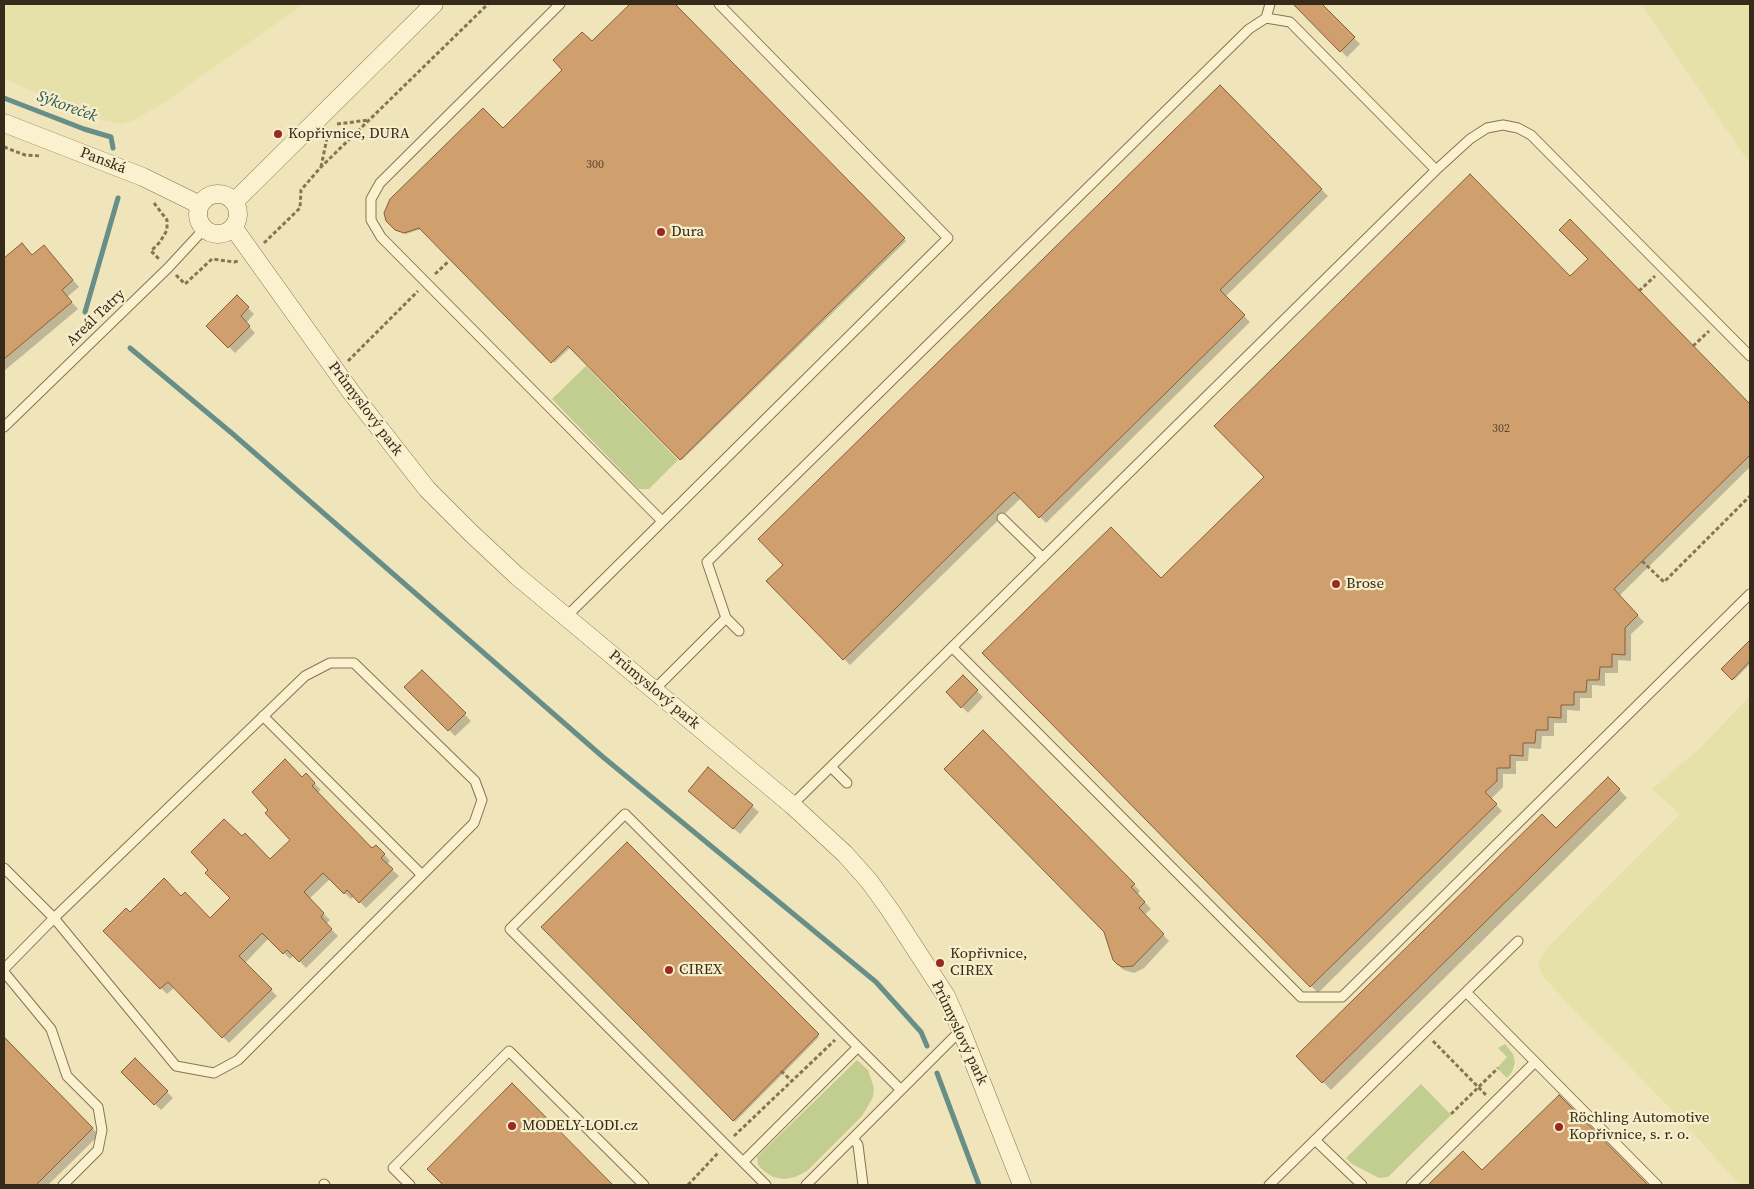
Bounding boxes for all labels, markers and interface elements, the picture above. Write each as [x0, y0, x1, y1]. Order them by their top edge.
water label: Sýkoreček [34, 87, 100, 127]
place label: Kopřivnice, DURA [288, 125, 410, 143]
marker: Kopřivnice, DURA [272, 128, 284, 140]
street label: Panská [78, 144, 128, 178]
house number: 300 [586, 158, 604, 172]
place label: Dura [671, 223, 704, 241]
marker: Dura [655, 226, 667, 238]
street label: Areál Tatry [63, 286, 129, 350]
street label: Průmyslový park [324, 358, 406, 460]
house number: 302 [1492, 422, 1510, 436]
place label: Brose [1346, 575, 1384, 593]
marker: Brose [1330, 578, 1342, 590]
street label: Průmyslový park [605, 647, 703, 733]
place label: Kopřivnice, CIREX [950, 945, 1027, 980]
marker: Kopřivnice, CIREX [934, 957, 946, 969]
place label: CIREX [679, 961, 723, 979]
marker: CIREX [663, 964, 675, 976]
street label: Průmyslový park [927, 978, 991, 1088]
place label: Röchling Automotive Kopřivnice, s. r. o. [1569, 1109, 1709, 1144]
place label: MODELY-LODI.cz [522, 1117, 638, 1135]
marker: MODELY-LODI.cz [506, 1120, 518, 1132]
marker: Röchling Automotive Kopřivnice, s. r. o. [1553, 1121, 1565, 1133]

